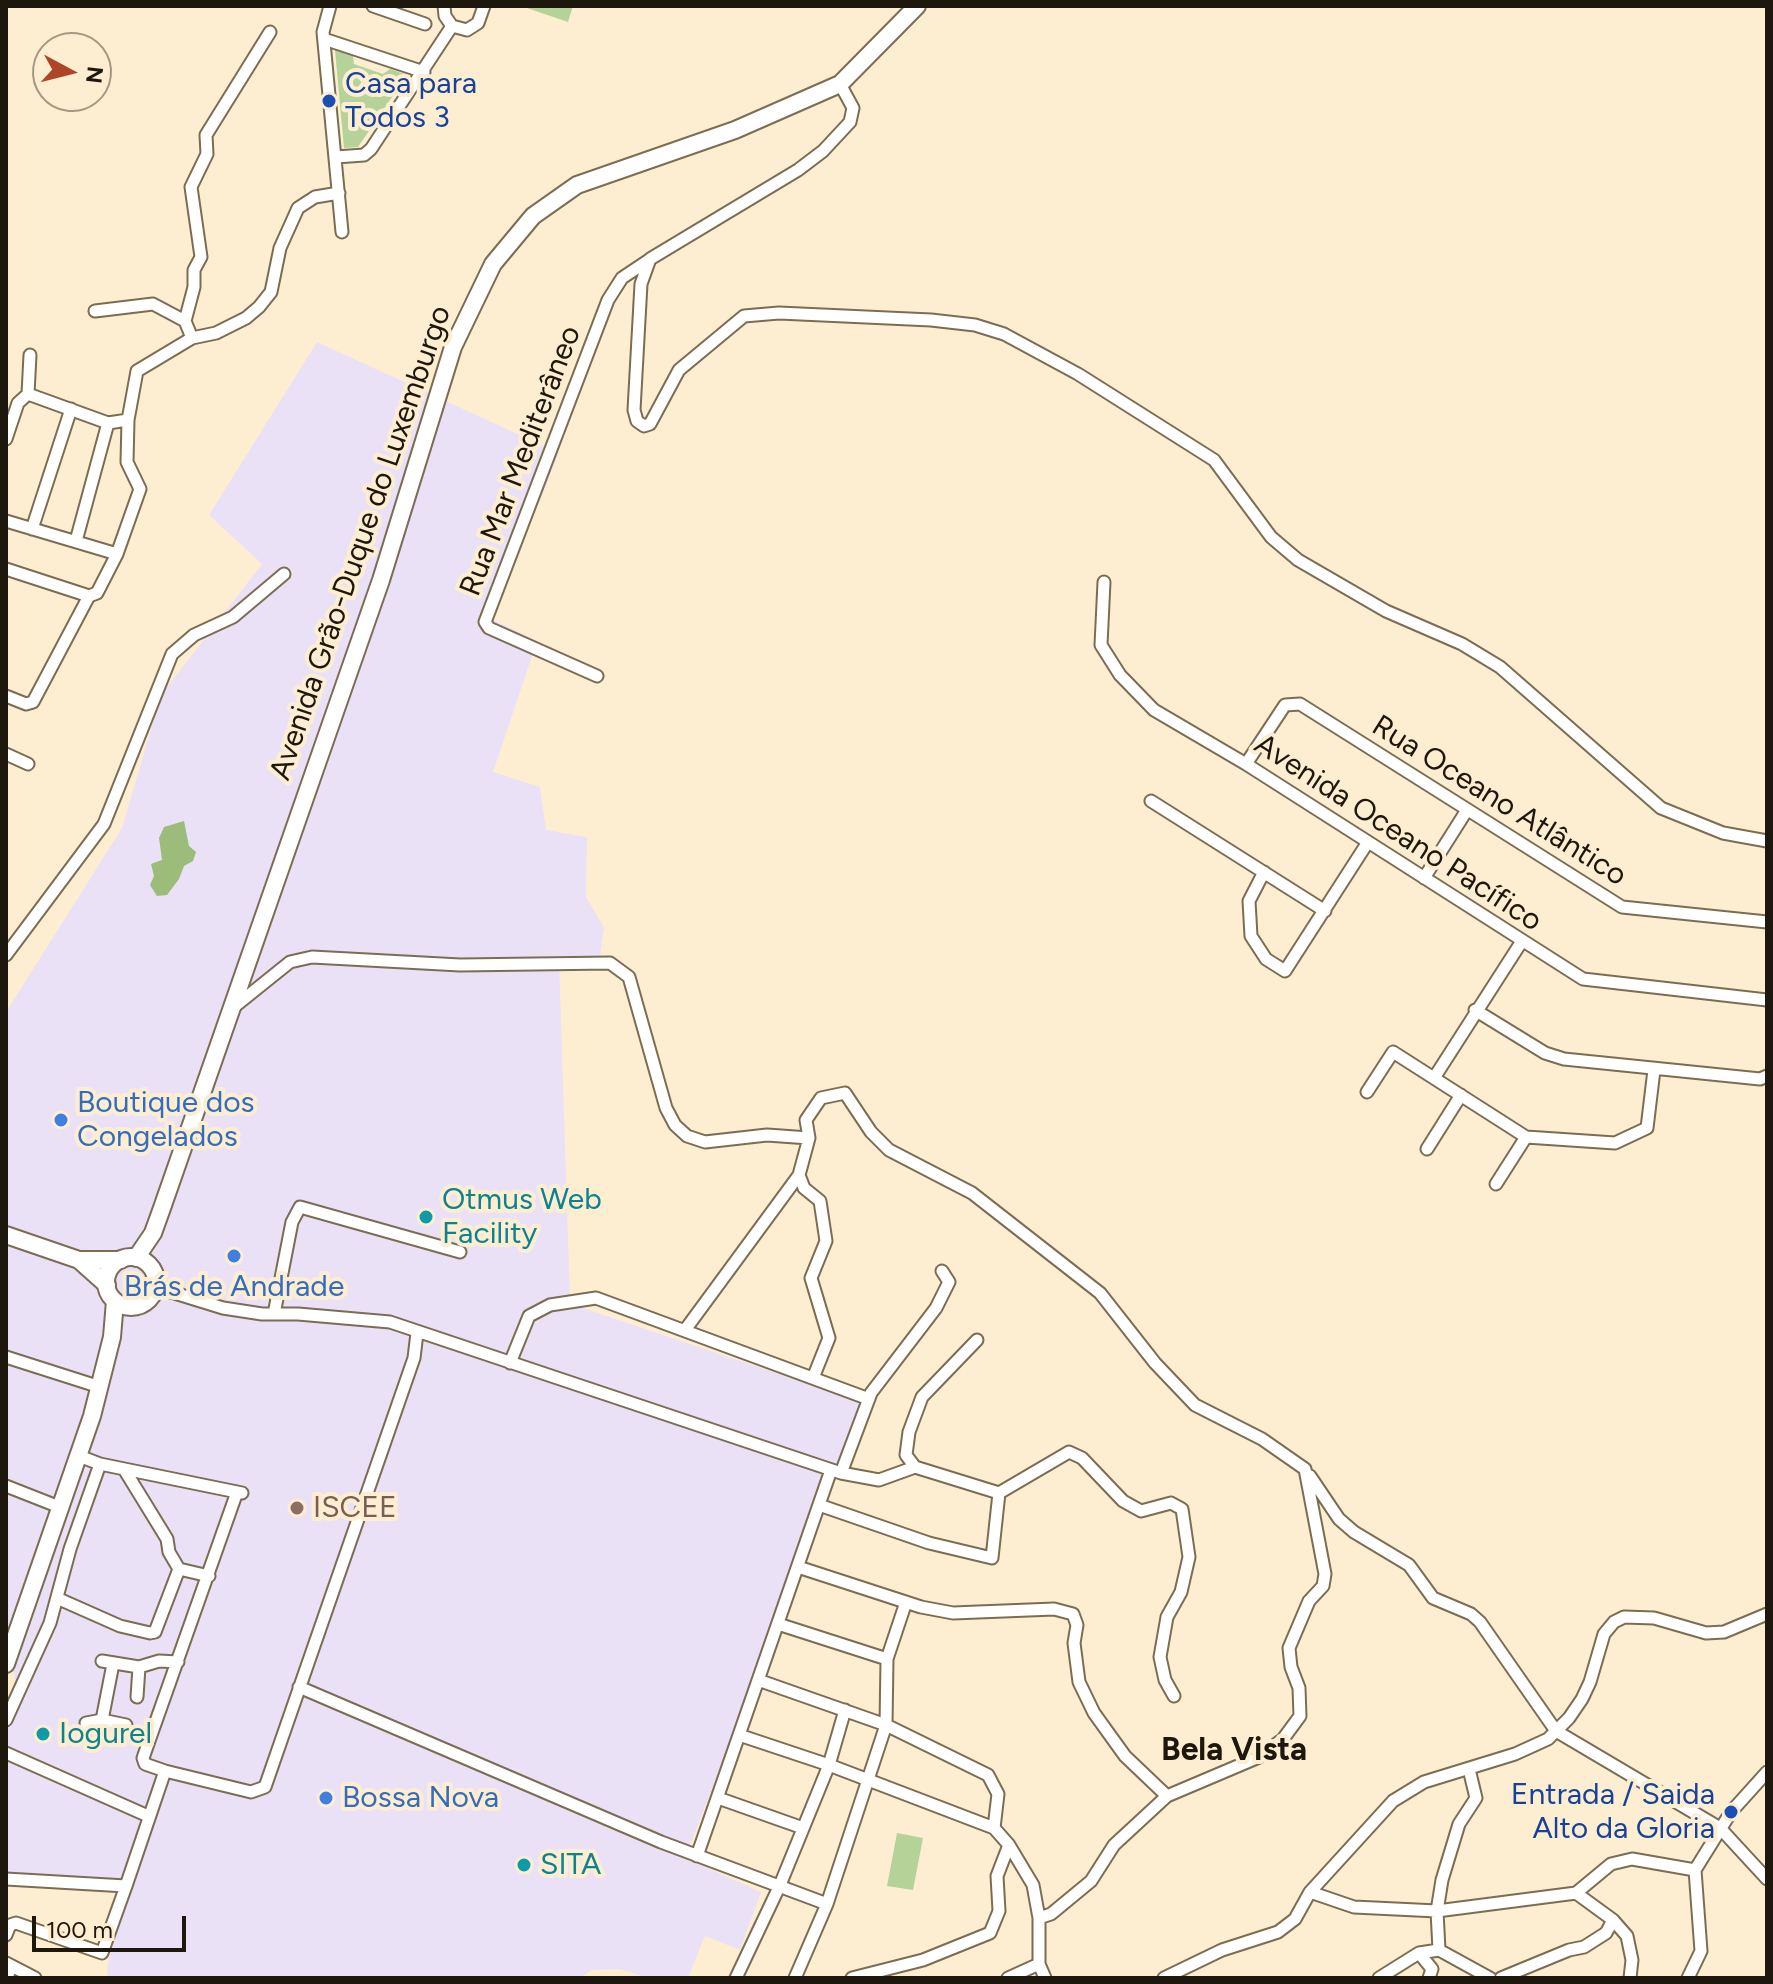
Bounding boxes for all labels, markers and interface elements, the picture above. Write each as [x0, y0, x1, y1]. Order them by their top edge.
north arrow [32, 32, 112, 112]
text: N [80, 65, 109, 85]
place label: Casa para Todos 3 [345, 66, 477, 136]
marker: Casa para Todos 3 [320, 92, 338, 110]
street label: Avenida Grão-Duque do Luxemburgo [263, 301, 459, 785]
street label: Rua Mar Mediterâneo [453, 321, 589, 601]
street label: Rua Oceano Atlântico [1365, 708, 1633, 894]
street label: Avenida Oceano Pacífico [1247, 727, 1549, 939]
place label: Boutique dos Congelados [77, 1085, 255, 1156]
marker: Boutique dos Congelados [52, 1111, 70, 1129]
place label: Otmus Web Facility [442, 1182, 602, 1252]
marker: Otmus Web Facility [417, 1208, 435, 1226]
marker: Brás de Andrade [225, 1247, 243, 1265]
place label: Brás de Andrade [124, 1269, 344, 1305]
place label: ISCEE [313, 1490, 397, 1526]
marker: ISCEE [288, 1499, 306, 1517]
place label: Iogurel [59, 1716, 152, 1752]
marker: Iogurel [34, 1725, 52, 1743]
district label: Bela Vista [1161, 1732, 1307, 1770]
place label: Entrada / Saida Alto da Gloria [1511, 1777, 1715, 1848]
place label: Bossa Nova [342, 1780, 499, 1816]
marker: Bossa Nova [317, 1789, 335, 1807]
marker: Entrada / Saida Alto da Gloria [1722, 1803, 1740, 1821]
place label: SITA [540, 1847, 601, 1883]
marker: SITA [515, 1856, 533, 1874]
scale bar [36, 1900, 190, 1950]
text: 100 m [46, 1915, 113, 1944]

